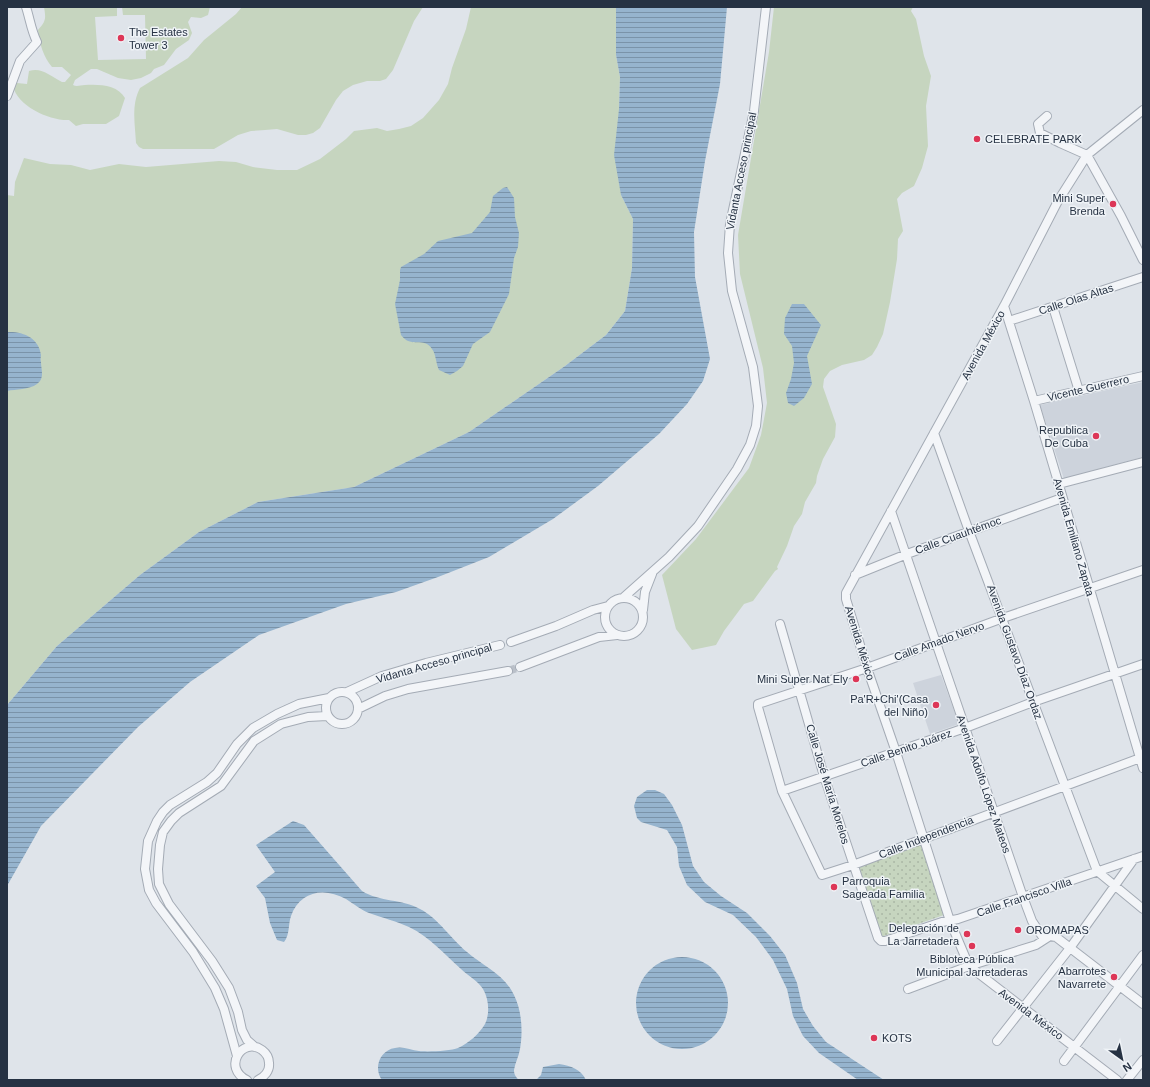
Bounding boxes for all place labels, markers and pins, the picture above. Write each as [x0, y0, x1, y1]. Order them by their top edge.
place label: The Estates Tower 3 [129, 26, 188, 51]
marker: The Estates Tower 3 [116, 33, 126, 43]
place label: CELEBRATE PARK [985, 133, 1082, 145]
marker: CELEBRATE PARK [972, 134, 982, 144]
place label: Mini Super Brenda [1052, 192, 1106, 217]
marker: Mini Super Brenda [1108, 199, 1118, 209]
place label: Republica De Cuba [1039, 424, 1089, 449]
marker: Republica De Cuba [1091, 431, 1101, 441]
place label: Mini Super Nat Ely [757, 673, 848, 685]
marker: Mini Super Nat Ely [851, 674, 861, 684]
place label: Pa'R+Chi'(Casa del Niño) [850, 693, 929, 718]
marker: Pa'R+Chi'(Casa del Niño) [931, 700, 941, 710]
place label: Parroquia Sageada Familia [842, 875, 925, 900]
marker: Parroquia Sageada Familia [829, 882, 839, 892]
place label: Delegación de La Jarretadera [887, 922, 960, 947]
place label: OROMAPAS [1026, 924, 1089, 936]
marker: OROMAPAS [1013, 925, 1023, 935]
marker: Delegación de La Jarretadera [962, 929, 972, 939]
marker: Bibloteca Pública Municipal Jarretaderas [967, 941, 977, 951]
place label: Bibloteca Pública Municipal Jarretaderas [916, 953, 1028, 978]
place label: Abarrotes Navarrete [1058, 965, 1106, 990]
marker: Abarrotes Navarrete [1109, 972, 1119, 982]
place label: KOTS [882, 1032, 912, 1044]
marker: KOTS [869, 1033, 879, 1043]

